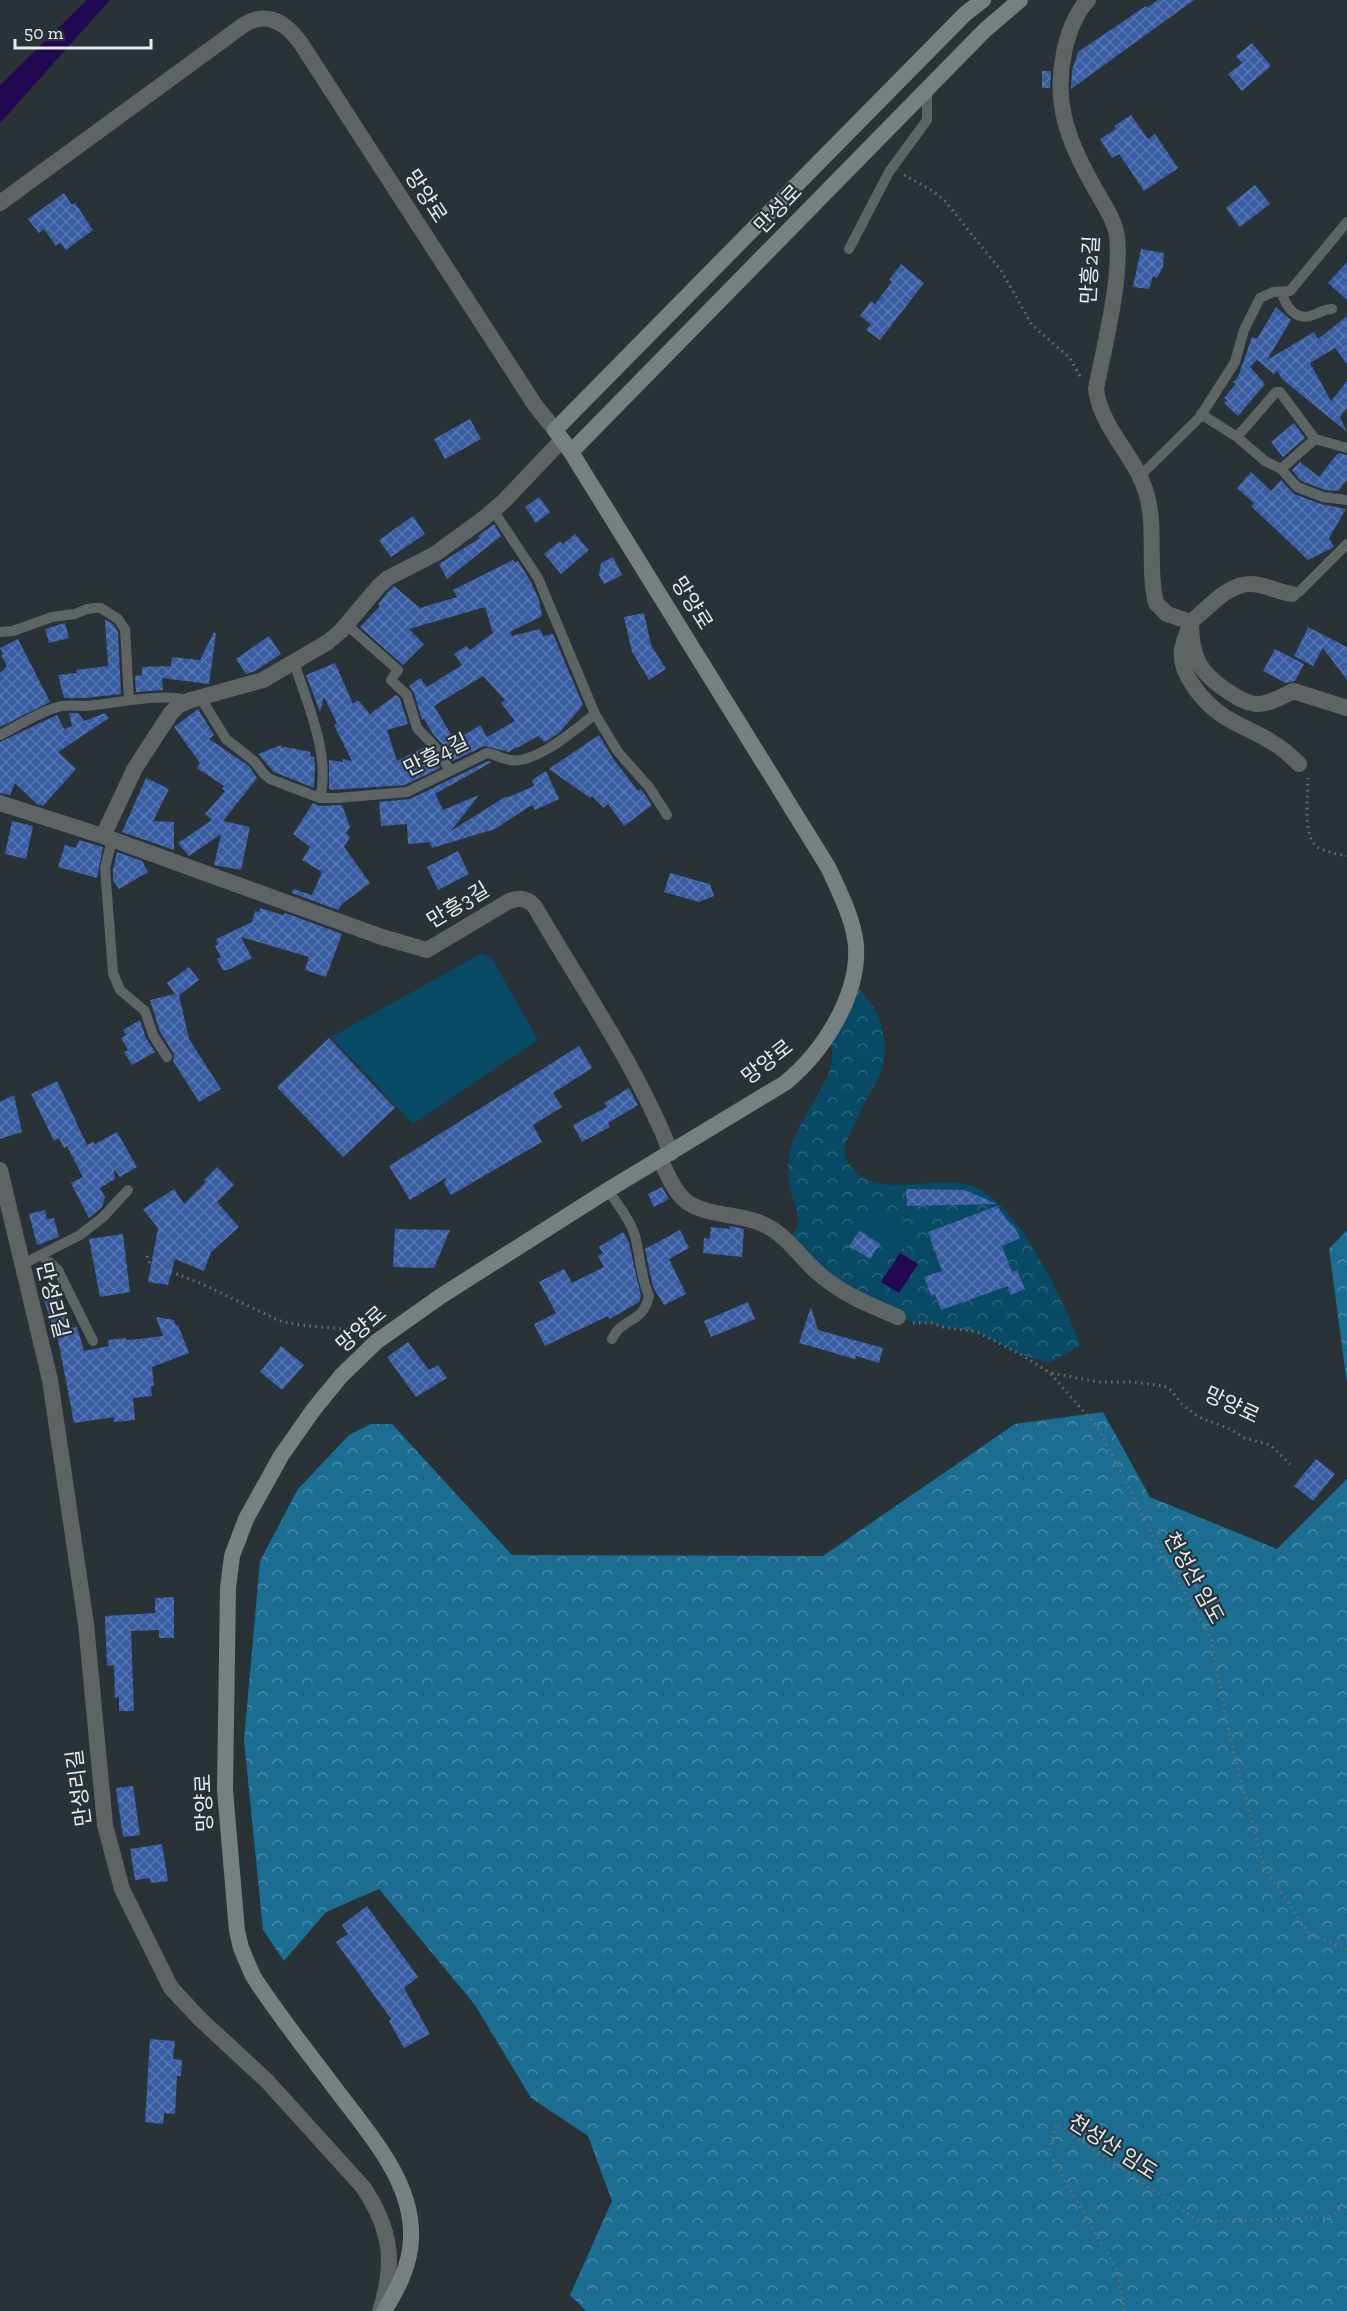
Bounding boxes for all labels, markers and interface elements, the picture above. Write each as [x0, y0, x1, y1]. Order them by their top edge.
scale bar [15, 12, 152, 50]
text: 50 m [24, 22, 64, 44]
street label: 망양로 [400, 165, 453, 227]
street label: 만성로 [749, 179, 807, 238]
street label: 만흥2길 [1075, 235, 1104, 305]
street label: 망양로 [666, 572, 718, 634]
street label: 만흥4길 [399, 728, 472, 781]
street label: 만흥3길 [422, 876, 493, 933]
street label: 망양로 [736, 1034, 797, 1089]
street label: 만성리길 [32, 1259, 75, 1340]
street label: 망양로 [331, 1300, 391, 1357]
street label: 망양로 [1201, 1381, 1264, 1428]
street label: 천성산 임도 [1159, 1527, 1230, 1628]
street label: 만성리길 [61, 1748, 96, 1828]
street label: 망양로 [190, 1774, 217, 1832]
street label: 천성산 임도 [1064, 2108, 1163, 2185]

